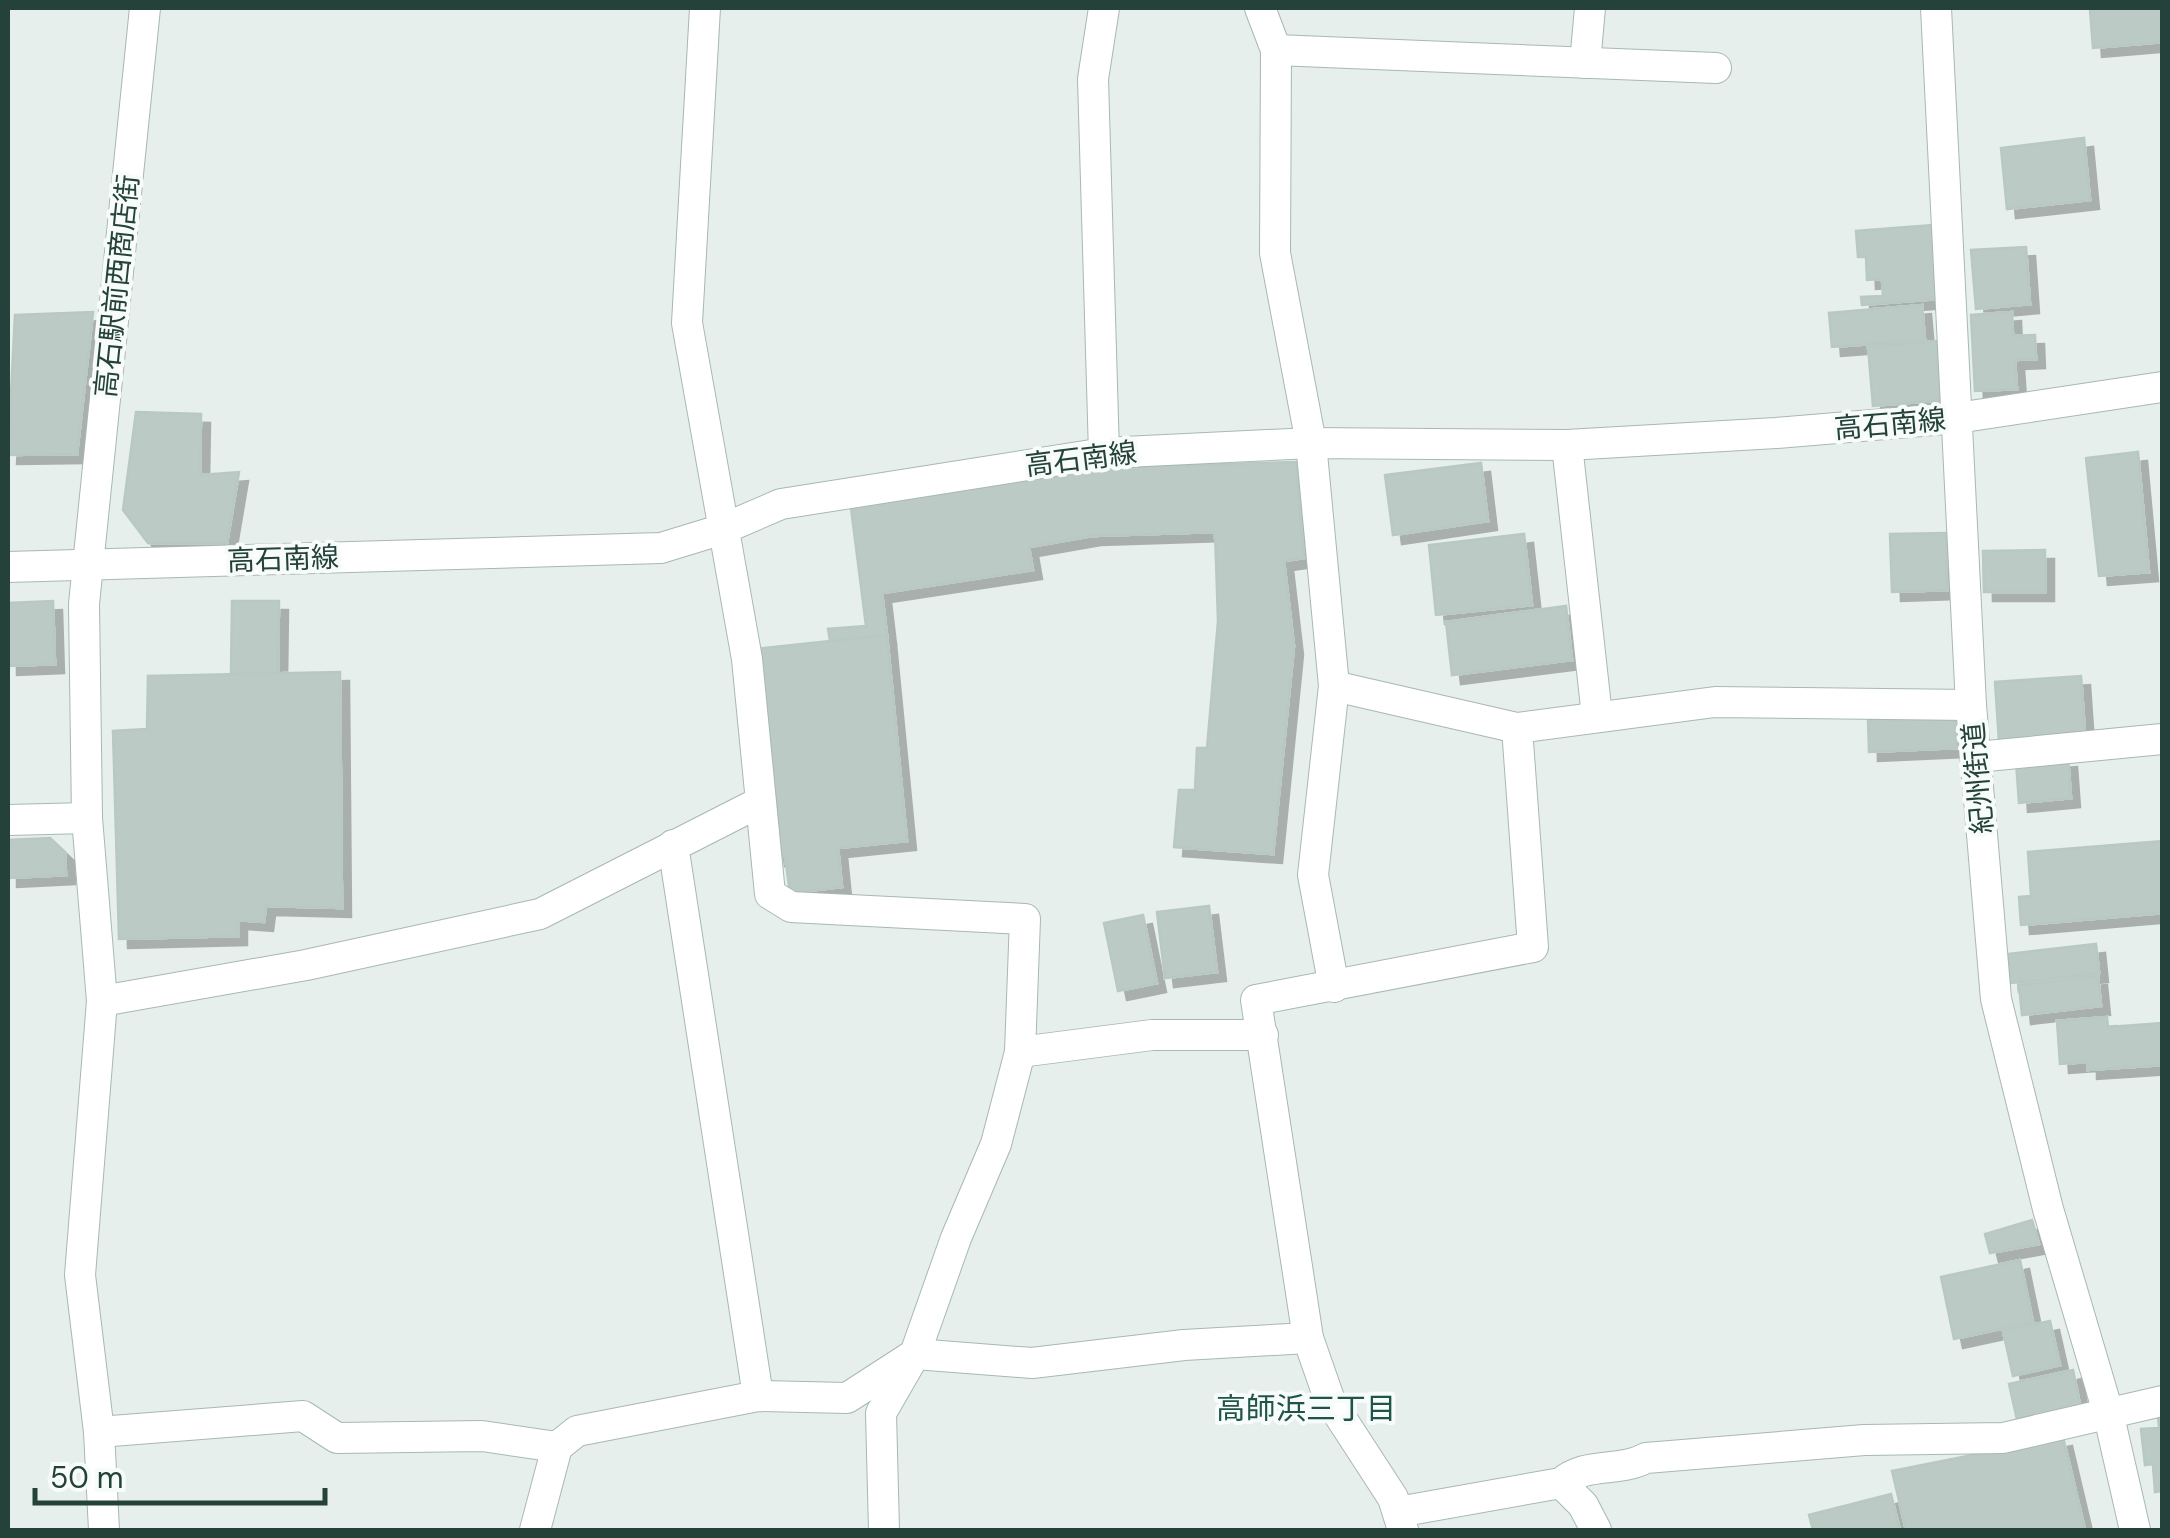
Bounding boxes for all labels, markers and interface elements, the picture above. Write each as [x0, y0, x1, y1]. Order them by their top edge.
street label: 高石駅前西商店街 [87, 173, 147, 399]
street label: 高石南線 [1833, 401, 1947, 447]
street label: 高石南線 [1023, 434, 1139, 484]
street label: 高石南線 [226, 539, 340, 579]
street label: 紀州街道 [1955, 721, 2001, 835]
district label: 高師浜三丁目 [1216, 1389, 1396, 1428]
scale bar [35, 1443, 325, 1505]
text: 50 m [50, 1458, 124, 1497]

